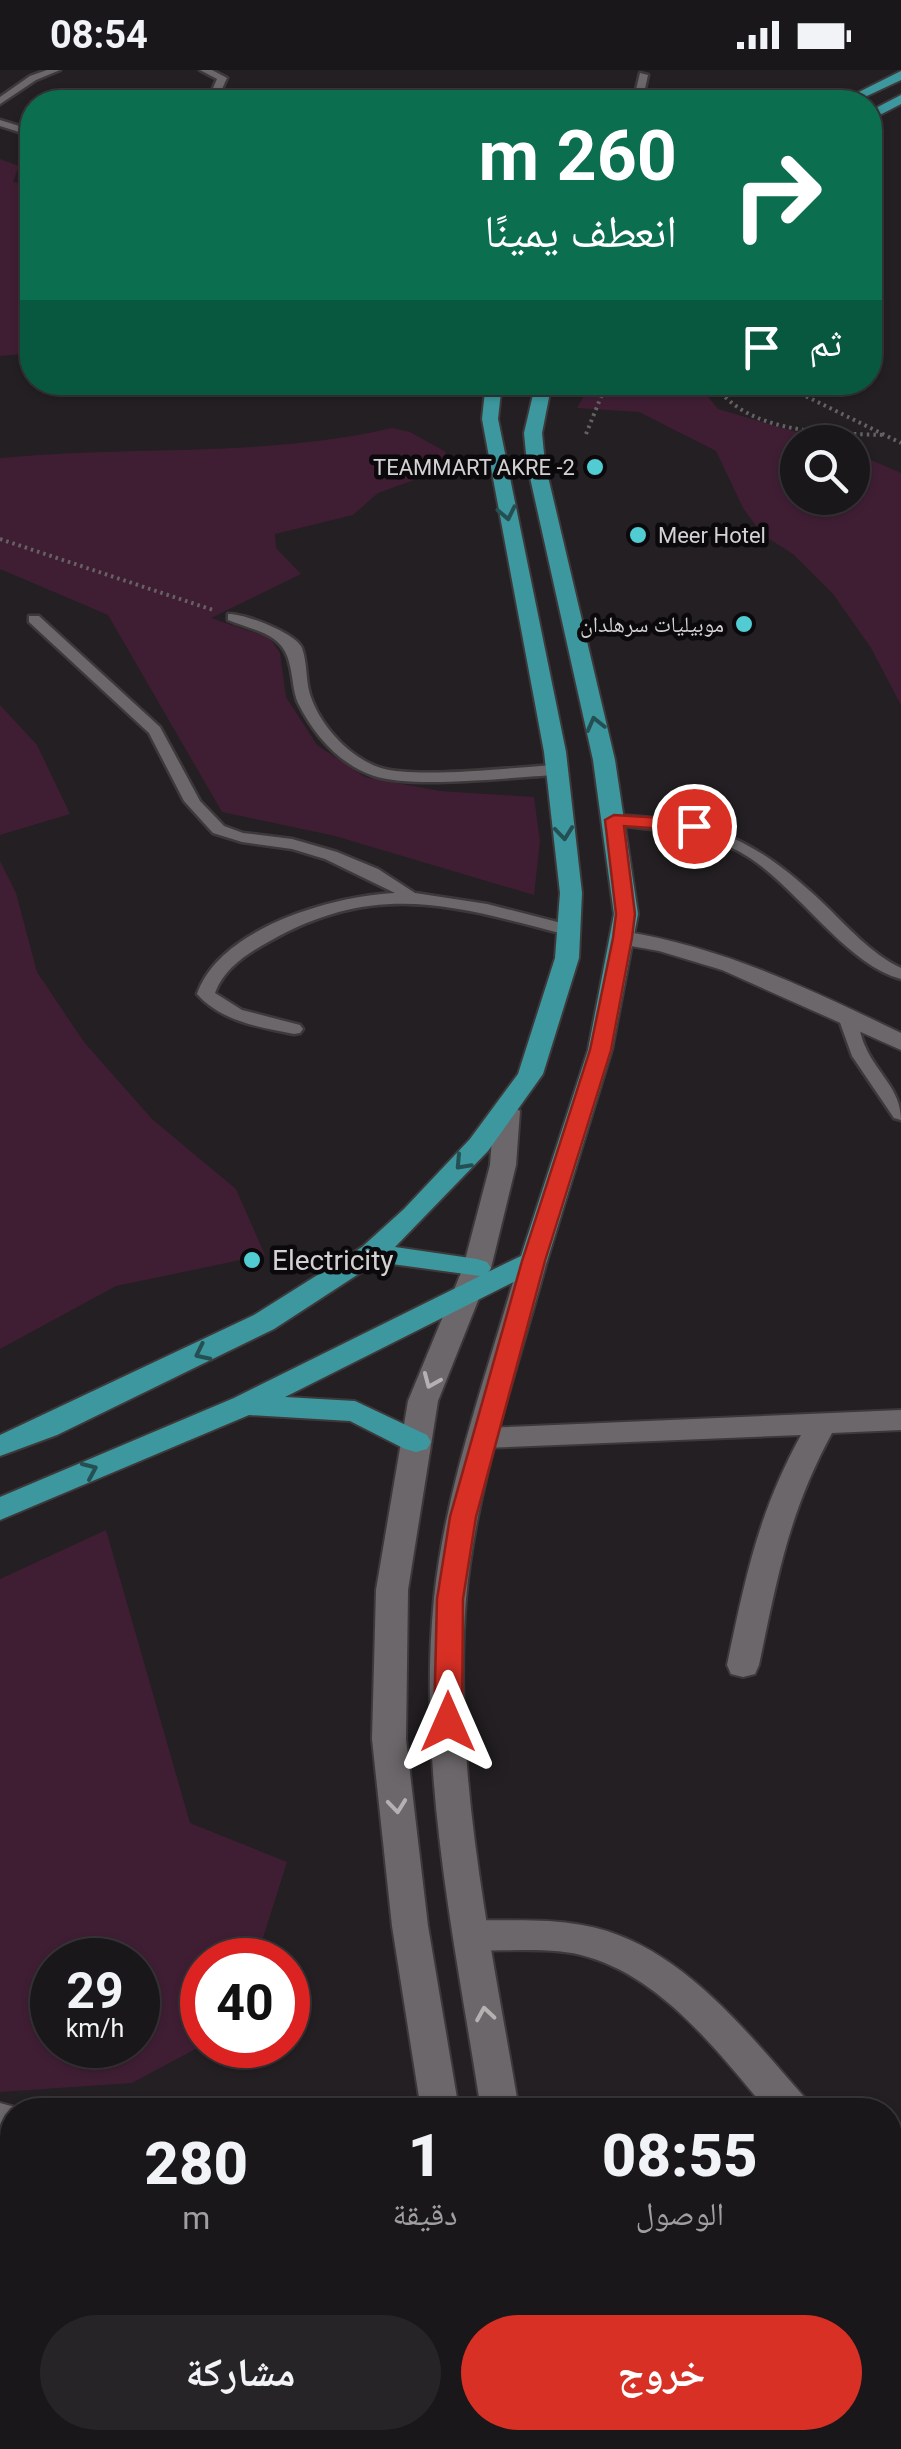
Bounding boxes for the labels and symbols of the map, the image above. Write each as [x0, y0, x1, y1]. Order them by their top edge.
place label: TEAMMART AKRE -2 [373, 455, 575, 480]
marker: TEAMMART AKRE -2 [584, 456, 606, 478]
one-way arrow [495, 504, 516, 521]
place label: Meer Hotel [658, 523, 766, 548]
marker: Meer Hotel [627, 524, 649, 546]
place label: موبيليات سرهلدان [580, 612, 724, 638]
marker: موبيليات سرهلدان [733, 613, 755, 635]
one-way arrow [586, 716, 607, 733]
pin [652, 784, 737, 869]
one-way arrow [553, 825, 574, 841]
one-way arrow [456, 1151, 474, 1170]
place label: Electricity [272, 1244, 394, 1277]
marker: Electricity [241, 1249, 263, 1271]
one-way arrow [194, 1341, 212, 1361]
one-way arrow [423, 1371, 443, 1389]
one-way arrow [79, 1462, 97, 1482]
position arrow [396, 1670, 500, 1774]
one-way arrow [386, 1799, 407, 1815]
speed limit sign: 40 [180, 1938, 310, 2068]
one-way arrow [476, 2005, 497, 2022]

